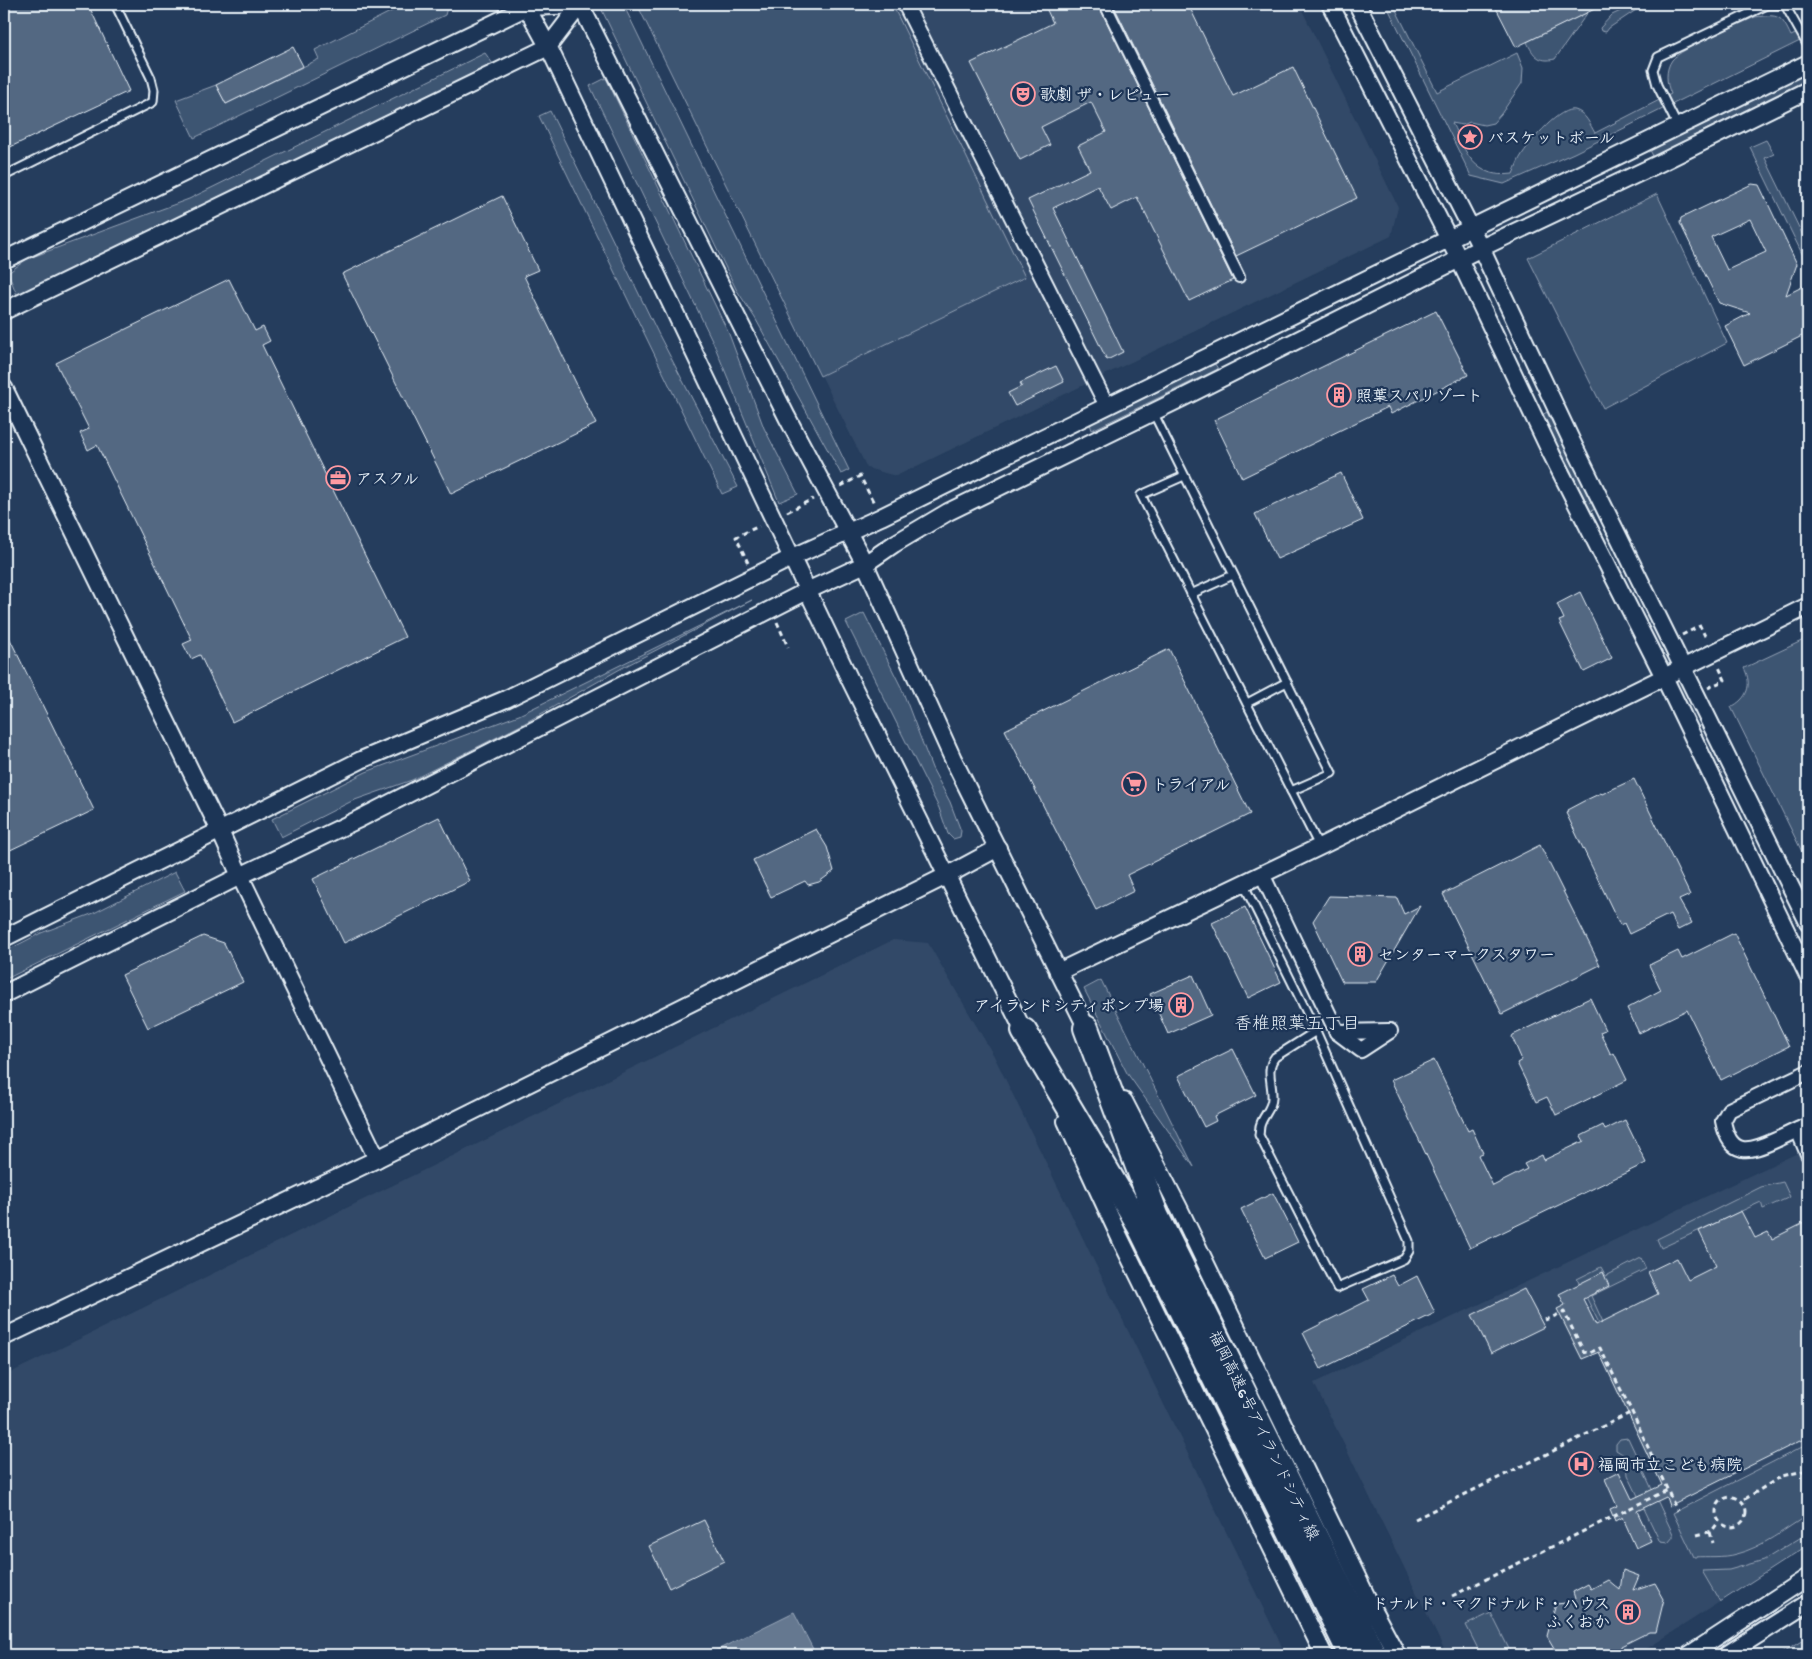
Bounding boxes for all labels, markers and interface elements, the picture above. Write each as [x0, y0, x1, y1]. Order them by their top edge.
theatre icon: 歌劇 ザ・レビュー [1010, 81, 1036, 107]
place label: 歌劇 ザ・レビュー [1040, 86, 1171, 107]
place icon: バスケットボール [1457, 124, 1483, 150]
place label: バスケットボール [1488, 130, 1615, 150]
building icon: 照葉スパリゾート [1326, 382, 1352, 408]
place label: 照葉スパリゾート [1356, 387, 1483, 408]
office icon: アスクル [325, 465, 351, 491]
place label: アスクル [356, 472, 419, 491]
supermarket icon: トライアル [1121, 771, 1147, 797]
place label: トライアル [1152, 778, 1231, 797]
building icon: センターマークスタワー [1347, 941, 1373, 967]
place label: センターマークスタワー [1378, 948, 1555, 967]
building icon: アイランドシティポンプ場 [1168, 992, 1194, 1018]
place label: アイランドシティポンプ場 [974, 998, 1164, 1018]
district label: 香椎照葉五丁目 [1234, 1014, 1360, 1036]
street label: 福岡高速6号アイランドシティ線 [1203, 1328, 1323, 1545]
hospital icon: 福岡市立こども病院 [1568, 1451, 1594, 1477]
place label: 福岡市立こども病院 [1598, 1456, 1742, 1477]
place label: ドナルド・マクドナルド・ハウス ふくおか [1372, 1596, 1610, 1634]
building icon: ドナルド・マクドナルド・ハウス ふくおか [1615, 1599, 1641, 1625]

